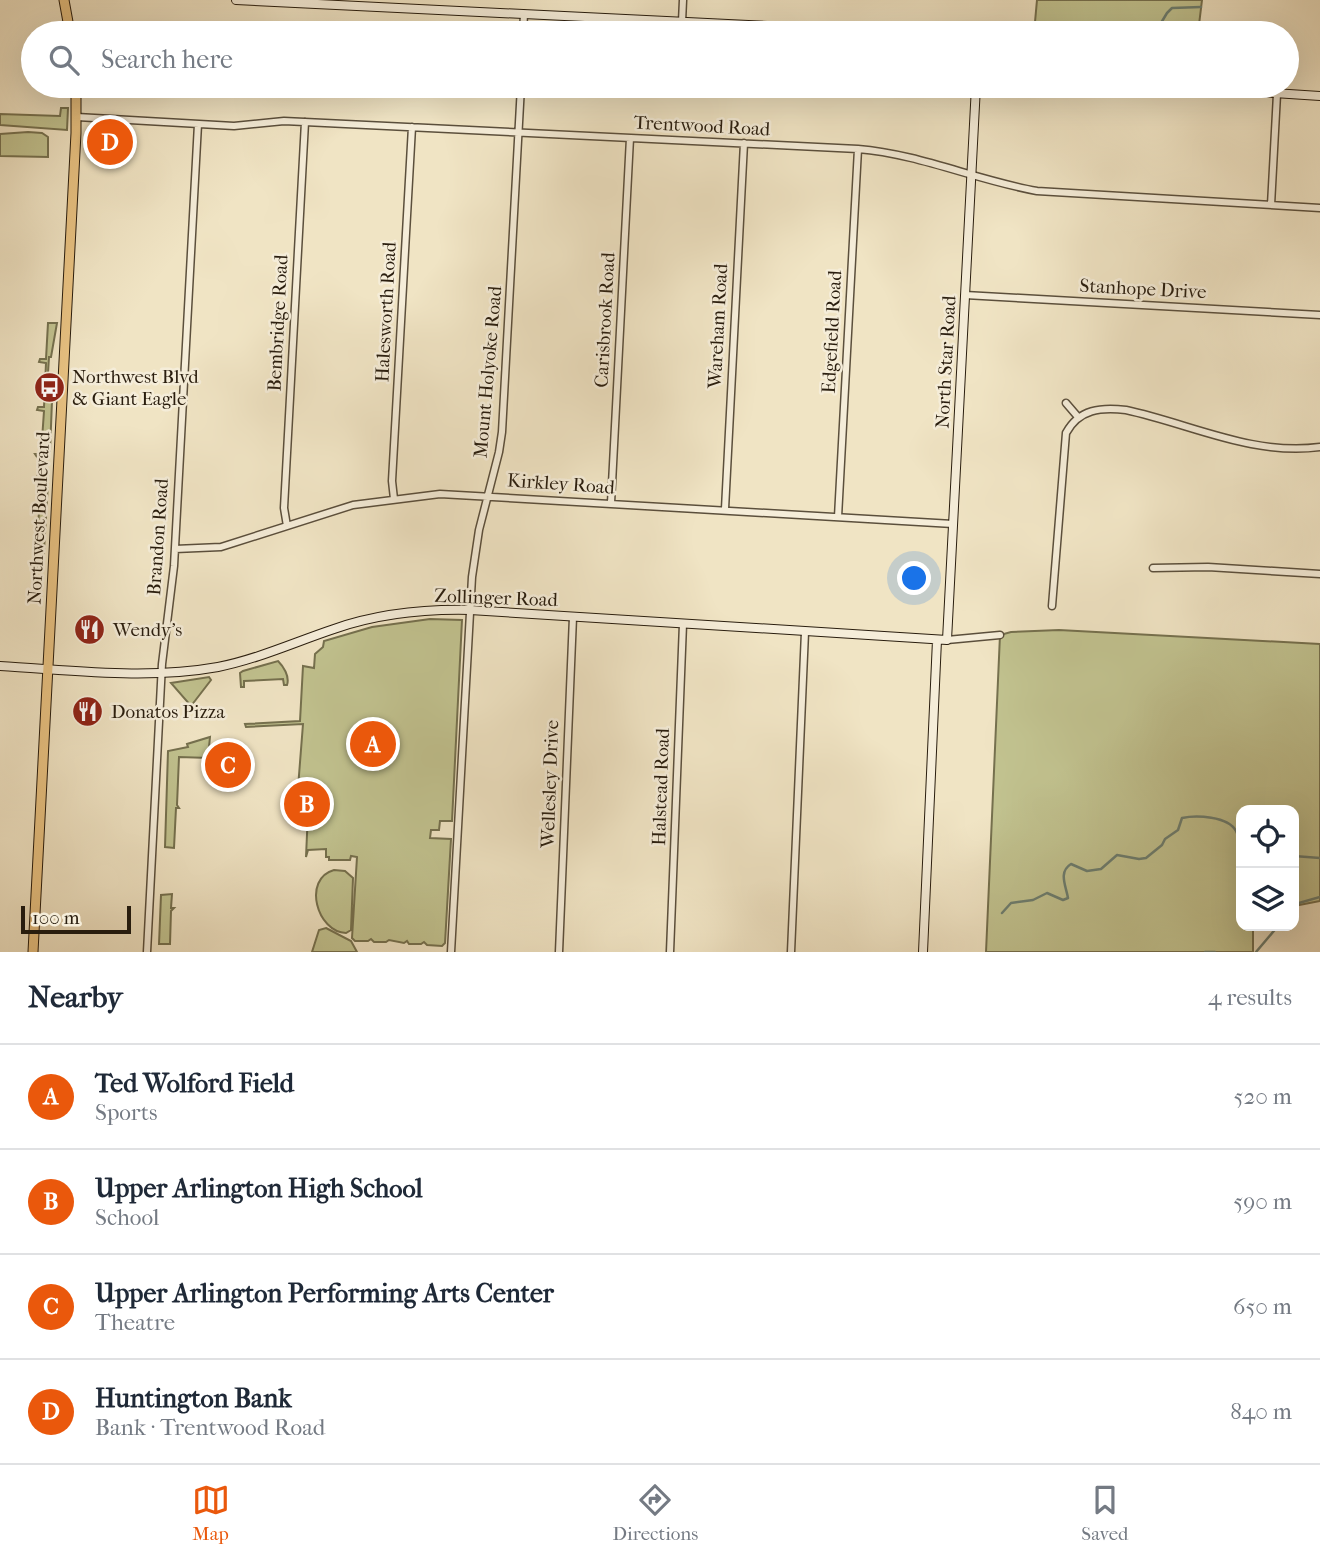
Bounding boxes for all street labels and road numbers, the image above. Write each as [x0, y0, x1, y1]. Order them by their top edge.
street label: Trentwood Road [633, 111, 771, 141]
street label: Halesworth Road [371, 241, 401, 383]
street label: Carisbrook Road [590, 251, 620, 388]
street label: Bembridge Road [263, 253, 293, 392]
street label: Wareham Road [704, 262, 732, 390]
street label: Edgefield Road [818, 269, 846, 394]
street label: Stanhope Drive [1079, 275, 1207, 303]
street label: Mount Holyoke Road [470, 284, 507, 459]
street label: North Star Road [932, 294, 961, 429]
street label: Northwest Boulevard [23, 430, 55, 605]
street label: Kirkley Road [506, 469, 616, 499]
street label: Brandon Road [143, 477, 173, 596]
street label: Zollinger Road [434, 585, 559, 611]
street label: Wellesley Drive [537, 720, 563, 849]
street label: Halstead Road [648, 727, 674, 846]

